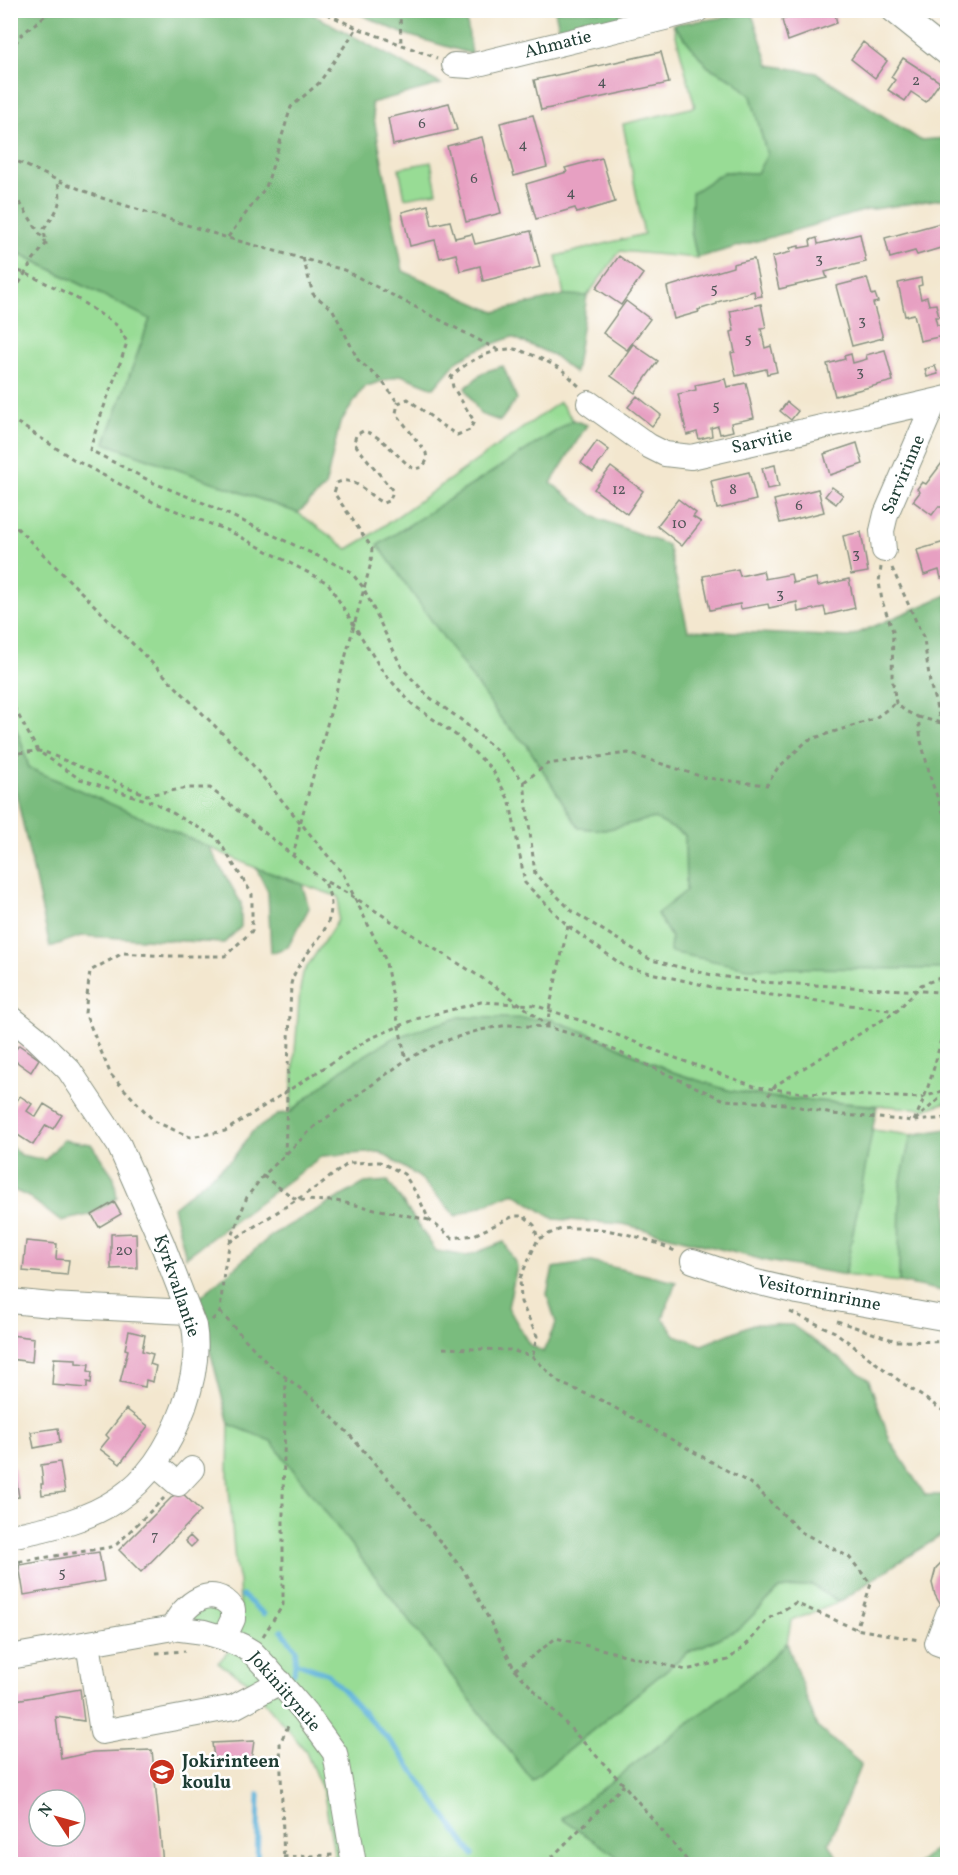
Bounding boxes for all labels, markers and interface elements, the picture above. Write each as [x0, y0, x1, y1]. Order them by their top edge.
street label: Ahmatie [522, 25, 594, 65]
house number: 2 [912, 71, 920, 92]
house number: 4 [598, 72, 607, 93]
house number: 6 [418, 114, 426, 135]
house number: 4 [519, 135, 528, 156]
house number: 6 [470, 169, 478, 190]
house number: 4 [567, 183, 576, 204]
house number: 3 [815, 249, 823, 270]
house number: 5 [710, 279, 718, 300]
house number: 3 [858, 311, 866, 332]
house number: 5 [744, 329, 752, 350]
house number: 3 [856, 362, 864, 383]
house number: 5 [712, 396, 720, 417]
street label: Sarvitie [729, 423, 795, 461]
street label: Sarvirinne [876, 431, 932, 519]
house number: 12 [612, 480, 626, 501]
house number: 8 [729, 480, 737, 501]
house number: 6 [795, 496, 803, 517]
house number: 10 [672, 514, 686, 535]
house number: 3 [852, 544, 860, 565]
house number: 3 [776, 584, 784, 605]
street label: Kyrkvallantie [147, 1231, 205, 1341]
house number: 20 [116, 1241, 132, 1262]
street label: Vesitorninrinne [755, 1270, 883, 1318]
house number: 7 [151, 1526, 159, 1547]
house number: 5 [58, 1563, 66, 1584]
street label: Jokiniityntie [242, 1646, 326, 1738]
place label: Jokirinteen koulu [181, 1750, 280, 1796]
school or university icon: Jokirinteen koulu [147, 1757, 177, 1787]
north arrow [27, 1788, 87, 1848]
text: N [34, 1799, 59, 1822]

